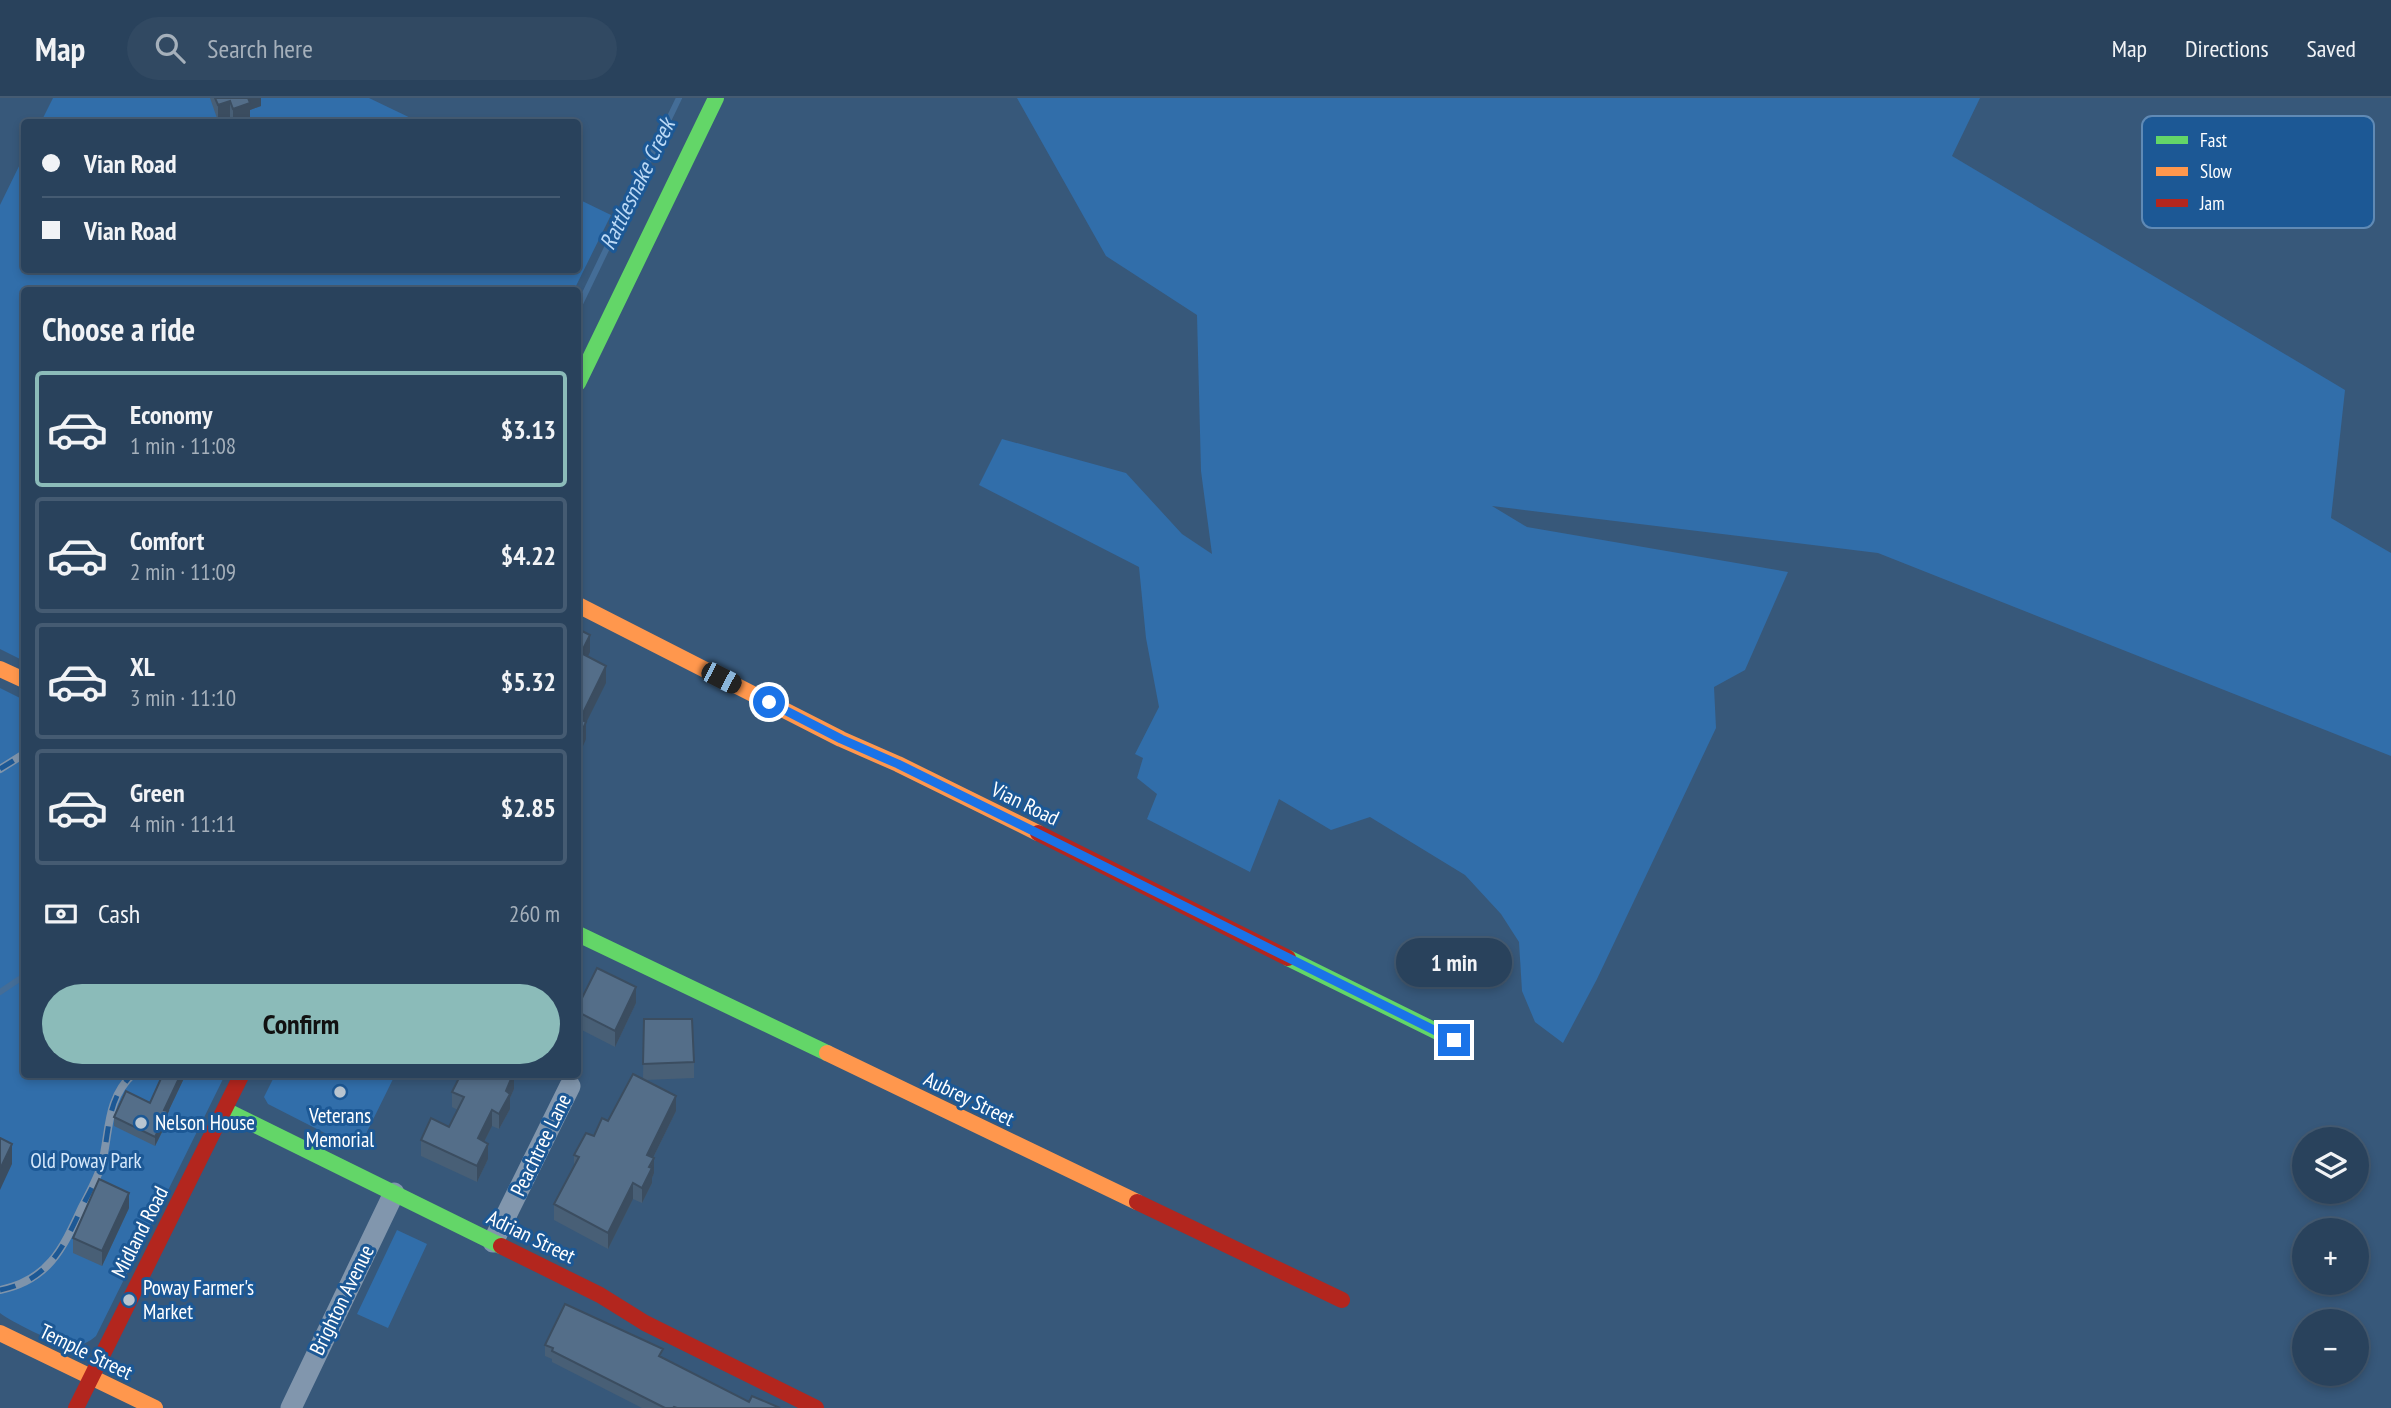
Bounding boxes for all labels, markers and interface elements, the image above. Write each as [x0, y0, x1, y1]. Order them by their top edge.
search box [127, 17, 617, 80]
text: Map [35, 27, 85, 70]
icon: search [151, 29, 189, 67]
text: Search here [207, 32, 313, 65]
text: Map [2112, 33, 2147, 64]
text: Directions [2185, 33, 2269, 64]
text: Saved [2307, 33, 2356, 64]
water label: Rattlesnake Creek [592, 111, 682, 254]
legend [2142, 116, 2374, 228]
text: Fast [2200, 128, 2228, 152]
text: Vian Road [84, 147, 177, 180]
text: Slow [2200, 159, 2233, 183]
text: Jam [2199, 191, 2225, 215]
text: Vian Road [84, 214, 177, 247]
text: Choose a ride [42, 308, 195, 350]
icon: car [46, 398, 109, 461]
text: Economy [130, 398, 212, 431]
text: $3.13 [501, 413, 556, 446]
text: 1 min · 11:08 [130, 431, 236, 460]
icon: car [46, 524, 109, 587]
text: Comfort [130, 524, 204, 557]
text: $4.22 [501, 539, 556, 572]
text: 2 min · 11:09 [130, 557, 236, 586]
icon: car [46, 650, 109, 713]
text: XL [130, 650, 155, 683]
car [698, 659, 745, 697]
text: $5.32 [501, 665, 556, 698]
text: 3 min · 11:10 [130, 683, 236, 712]
route start [753, 686, 785, 718]
street label: Vian Road [986, 775, 1064, 832]
icon: car [46, 776, 109, 839]
text: Green [130, 776, 185, 809]
text: $2.85 [501, 791, 556, 824]
text: 4 min · 11:11 [130, 809, 236, 838]
icon: cash [42, 895, 80, 933]
text: Cash [98, 897, 140, 930]
text: 260 m [509, 899, 560, 928]
callout: 1 min [1396, 939, 1512, 988]
text: 1 min [1431, 948, 1477, 977]
button: Confirm [42, 984, 560, 1064]
route end [1438, 1024, 1470, 1056]
street label: Aubrey Street [920, 1065, 1019, 1132]
marker: Veterans Memorial [332, 1084, 348, 1100]
street label: Peachtree Lane [504, 1089, 577, 1200]
place label: Veterans Memorial [306, 1102, 374, 1153]
place label: Nelson House [155, 1109, 255, 1136]
marker: Nelson House [133, 1115, 149, 1131]
map controls [2292, 1127, 2369, 1386]
button: layers [2292, 1127, 2369, 1204]
park label: Old Poway Park [30, 1147, 142, 1174]
street label: Midland Road [105, 1182, 174, 1282]
street label: Adrian Street [483, 1204, 580, 1270]
button: + [2292, 1218, 2369, 1295]
street label: Brighton Avenue [303, 1240, 380, 1359]
place label: Poway Farmer's Market [143, 1274, 254, 1325]
marker: Poway Farmer's Market [121, 1292, 137, 1308]
button: − [2292, 1309, 2369, 1386]
street label: Temple Street [35, 1317, 137, 1386]

